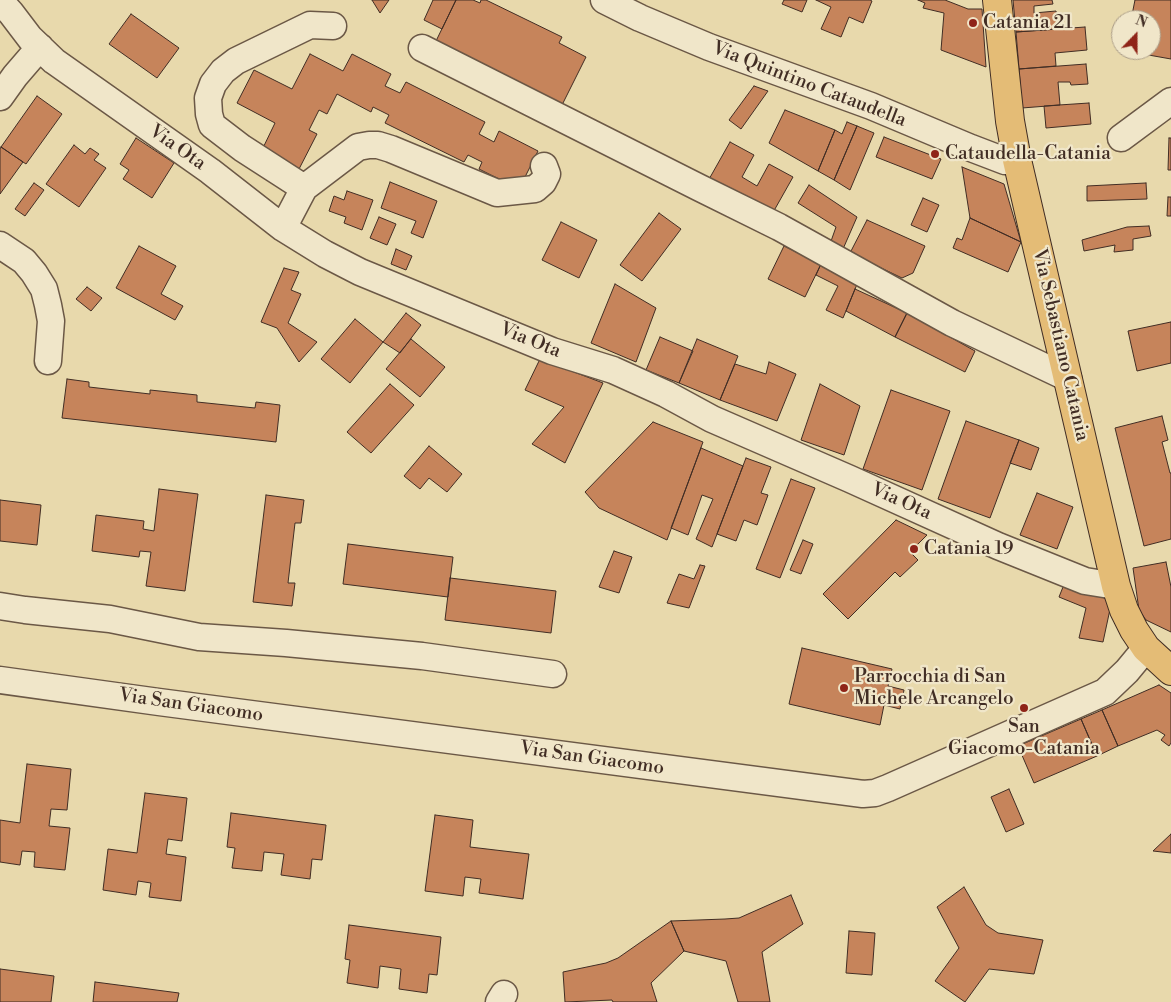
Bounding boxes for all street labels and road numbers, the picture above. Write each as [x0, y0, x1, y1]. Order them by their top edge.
street label: Via Quintino Cataudella [709, 37, 909, 133]
street label: Via Ota [144, 120, 210, 176]
street label: Via Sebastiano Catania [1027, 247, 1093, 443]
street label: Via Ota [496, 318, 564, 364]
street label: Via Ota [867, 479, 935, 525]
street label: Via San Giacomo [117, 685, 265, 727]
street label: Via San Giacomo [518, 738, 666, 780]

